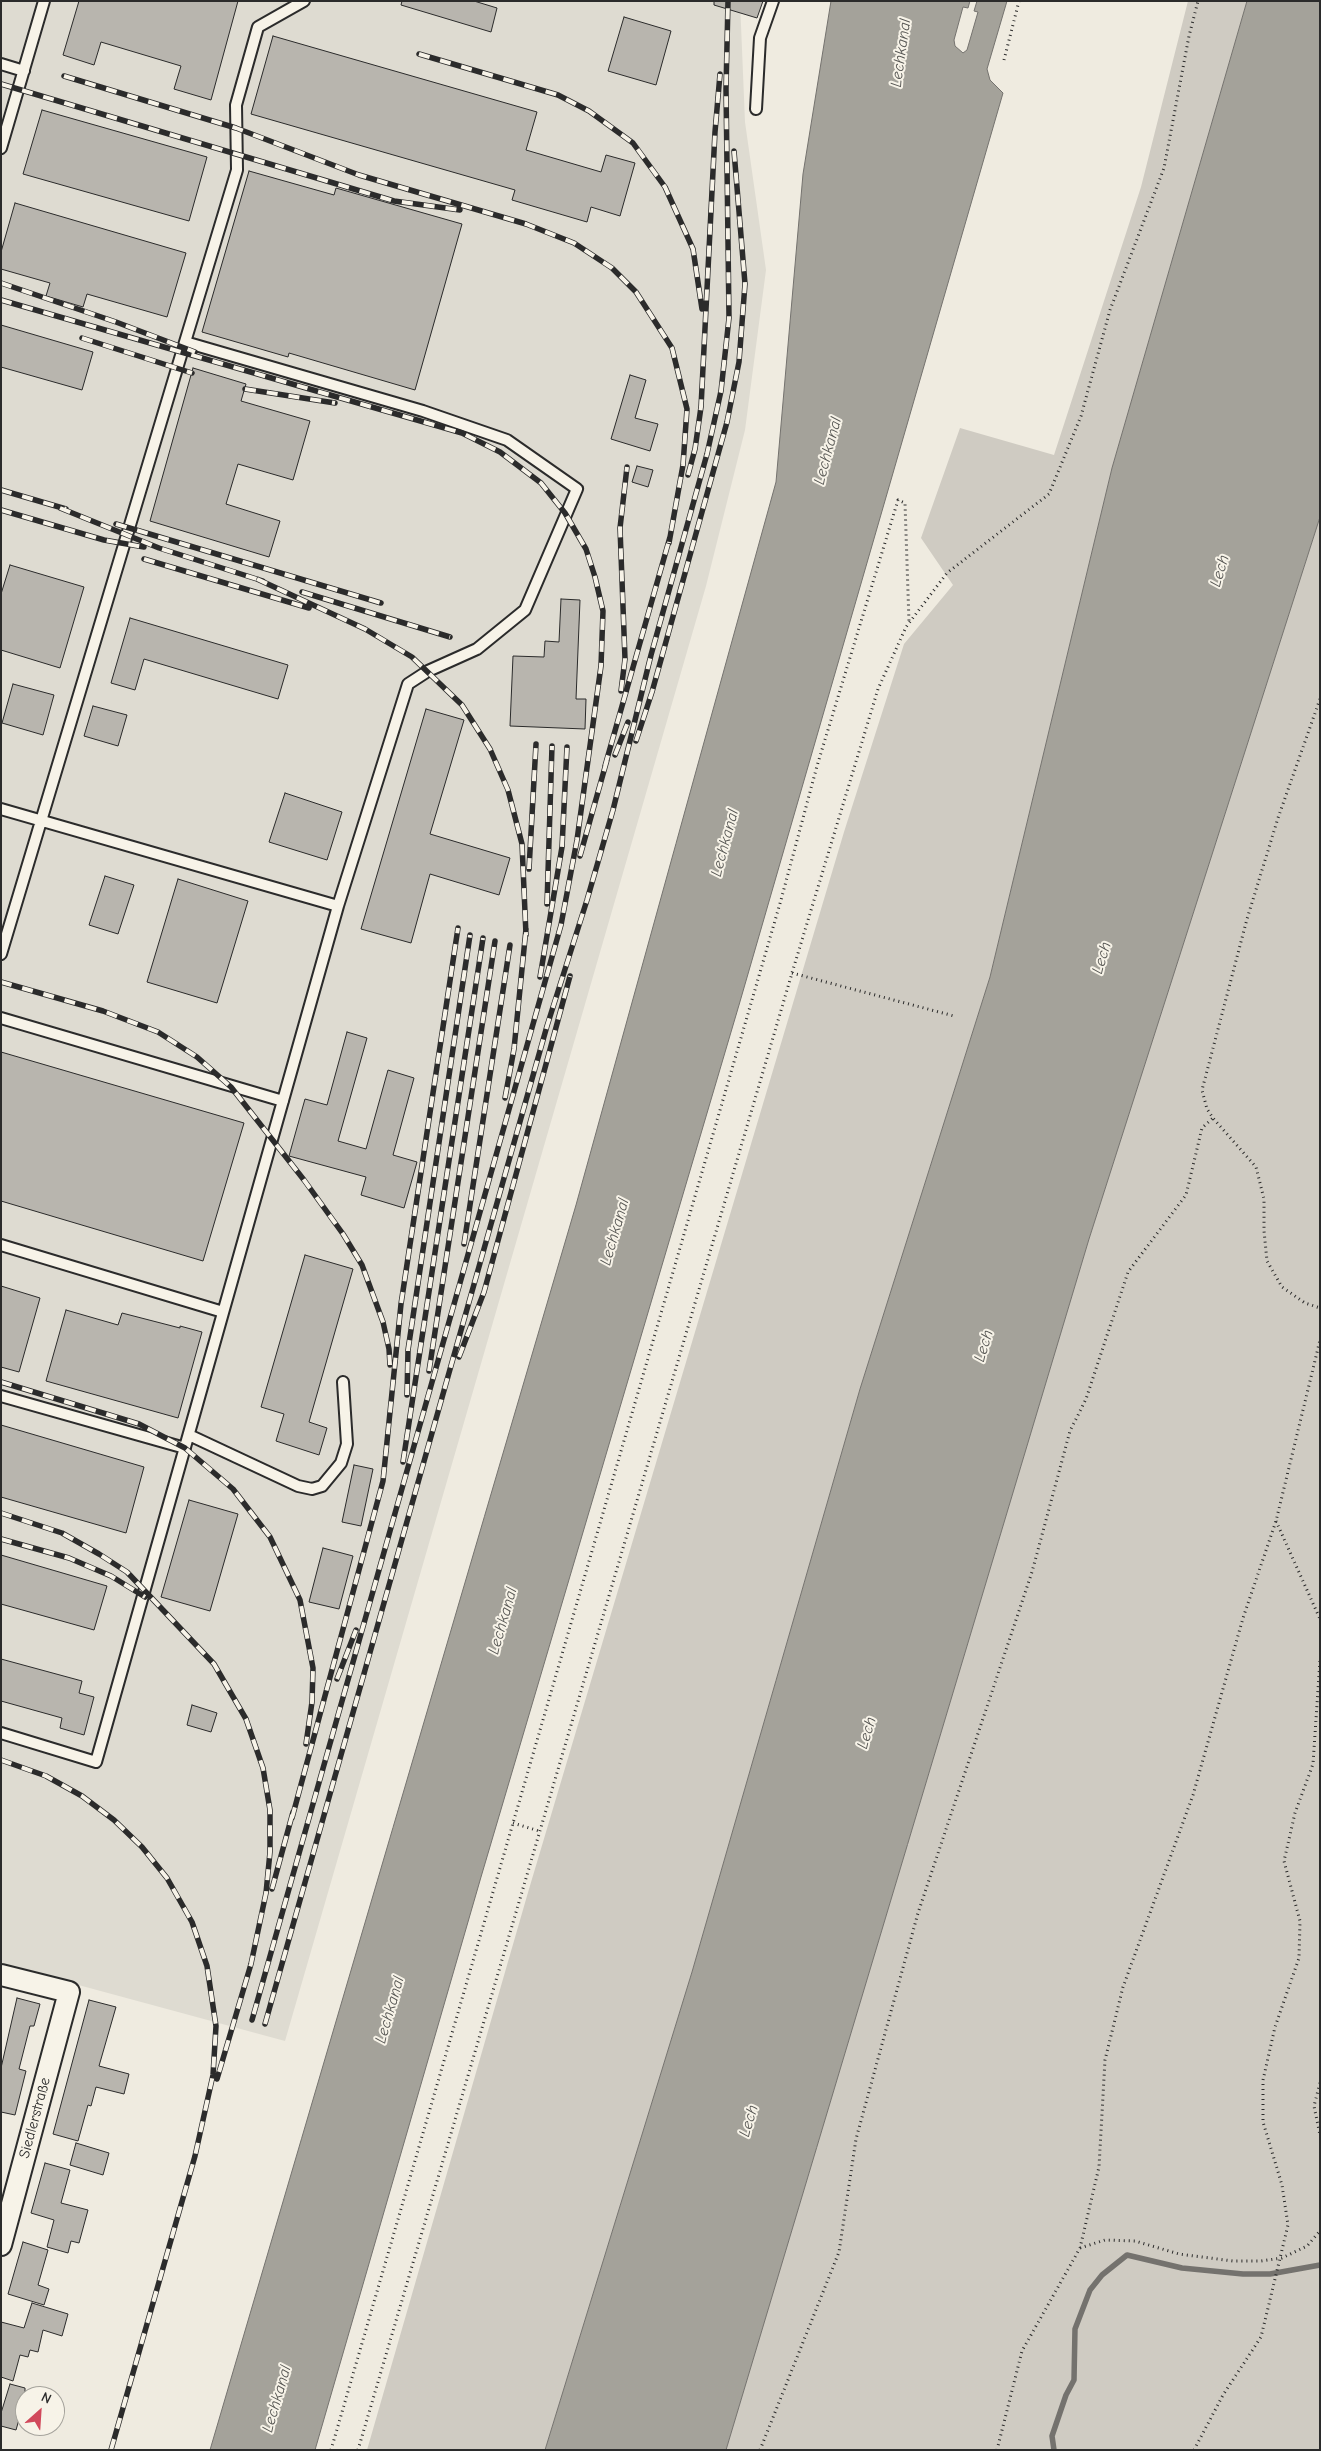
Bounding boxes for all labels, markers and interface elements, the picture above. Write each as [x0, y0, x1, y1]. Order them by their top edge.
water label: Lechkanal [887, 18, 915, 88]
water label: Lechkanal [810, 415, 846, 487]
water label: Lech [1206, 553, 1234, 589]
water label: Lechkanal [707, 807, 743, 879]
water label: Lech [1088, 940, 1116, 976]
water label: Lechkanal [596, 1196, 634, 1268]
water label: Lech [970, 1328, 998, 1364]
water label: Lechkanal [484, 1585, 522, 1657]
water label: Lech [853, 1715, 881, 1751]
water label: Lechkanal [371, 1974, 409, 2046]
street label: Siedlerstraße [16, 2075, 54, 2161]
water label: Lech [735, 2103, 763, 2139]
water label: Lechkanal [258, 2363, 296, 2435]
north arrow [15, 2386, 65, 2436]
text: N [39, 2388, 54, 2408]

